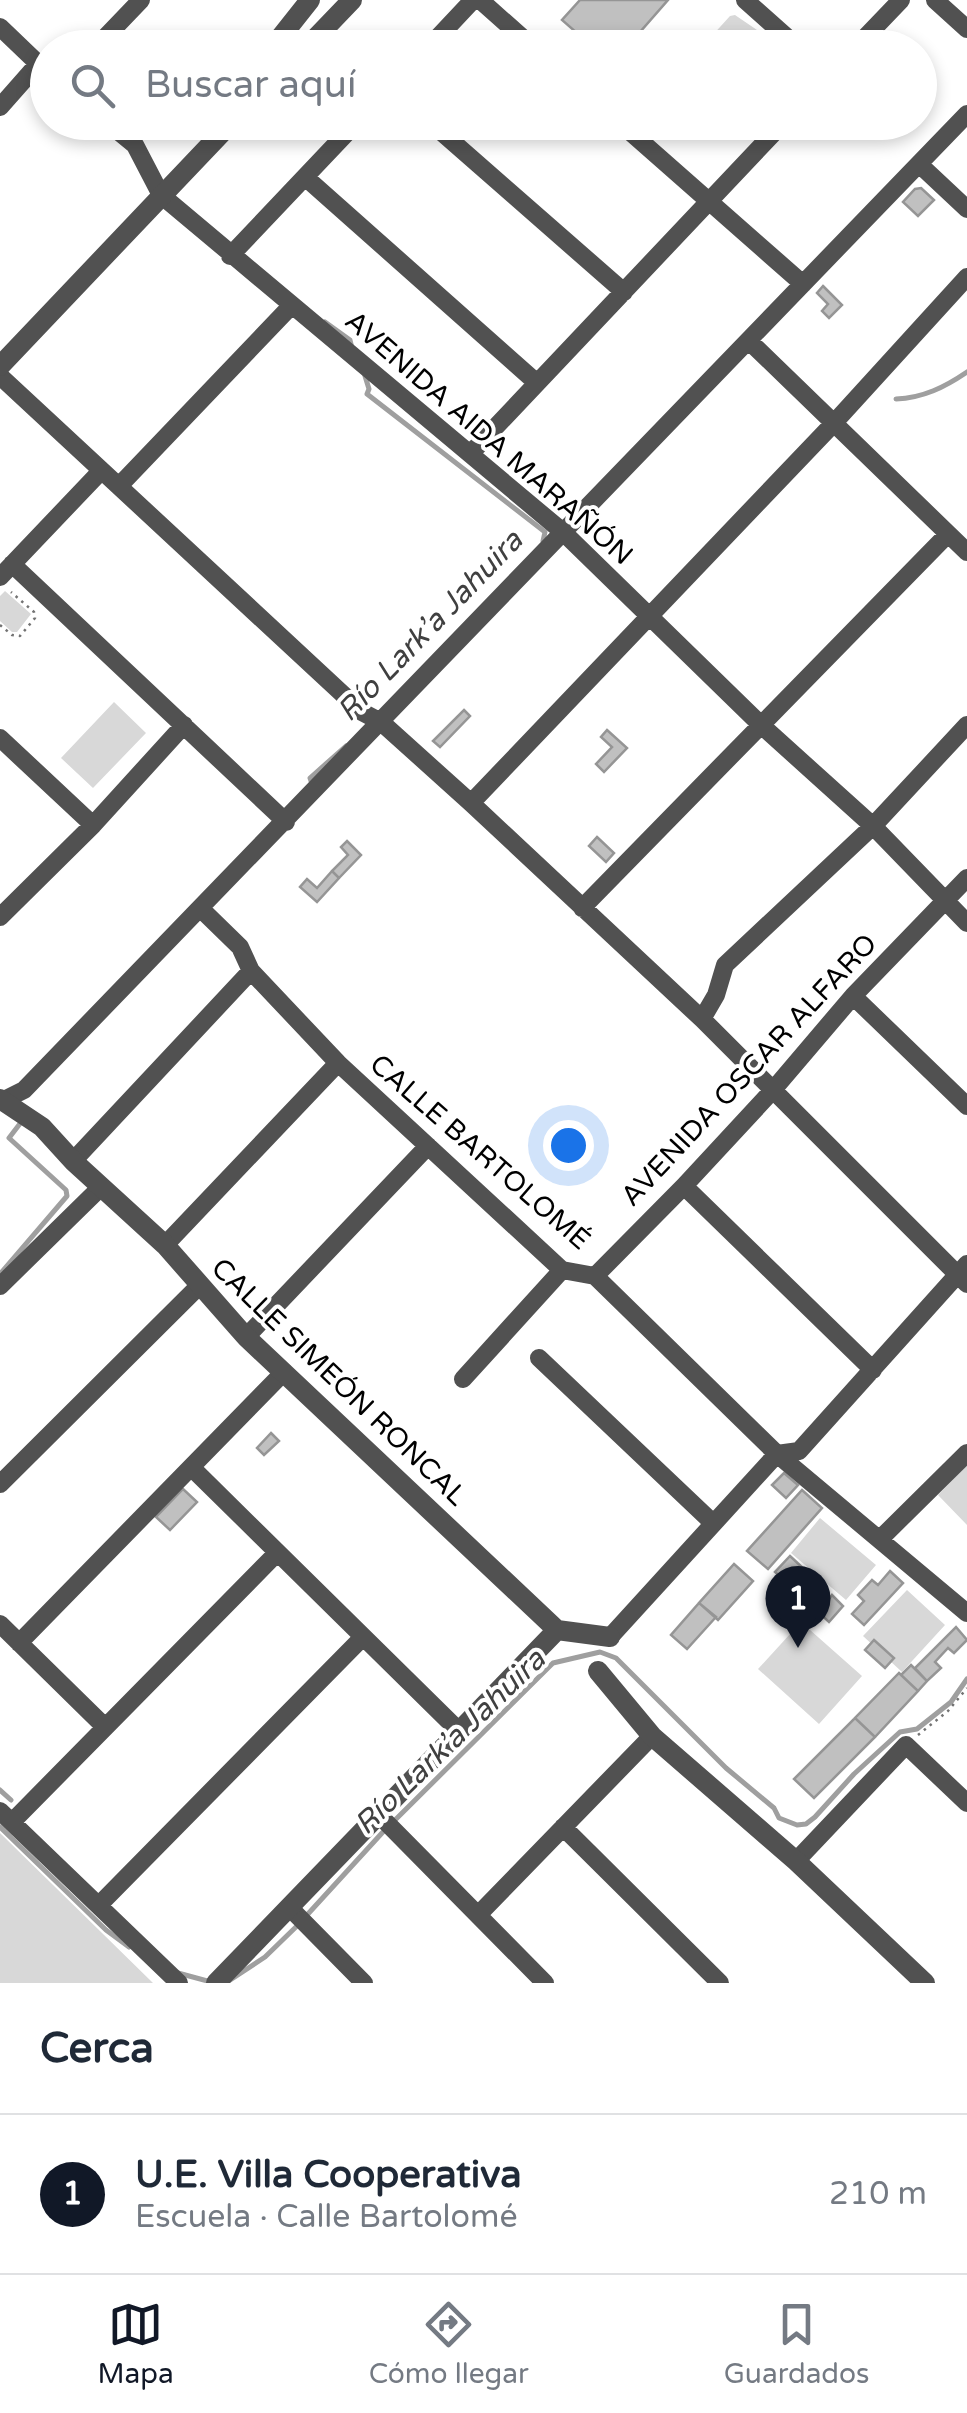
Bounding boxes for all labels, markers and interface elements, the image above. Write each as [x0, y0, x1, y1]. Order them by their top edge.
search box [30, 30, 937, 140]
icon: search [65, 58, 120, 113]
text: Buscar aquí [145, 62, 356, 108]
street label: AVENIDA AIDA MARAÑÓN [338, 304, 640, 572]
water label: Río Lark’a Jahuira [329, 522, 531, 729]
street label: AVENIDA OSCAR ALFARO [614, 927, 884, 1213]
street label: CALLE BARTOLOMÉ [363, 1047, 597, 1257]
your location [543, 1120, 594, 1171]
street label: CALLE SIMEÓN RONCAL [204, 1251, 474, 1513]
pin: 1 [766, 1566, 830, 1648]
water label: Río Lark’a Jahuira [347, 1641, 554, 1843]
text: Cerca [40, 2023, 154, 2074]
text: U.E. Villa Cooperativa [135, 2152, 522, 2198]
text: 1 [62, 2175, 83, 2213]
text: 210 m [829, 2175, 927, 2213]
text: Escuela · Calle Bartolomé [135, 2198, 518, 2236]
tab: Mapa [98, 2297, 174, 2391]
tab: Cómo llegar [369, 2297, 529, 2391]
tab: Guardados [724, 2297, 870, 2391]

